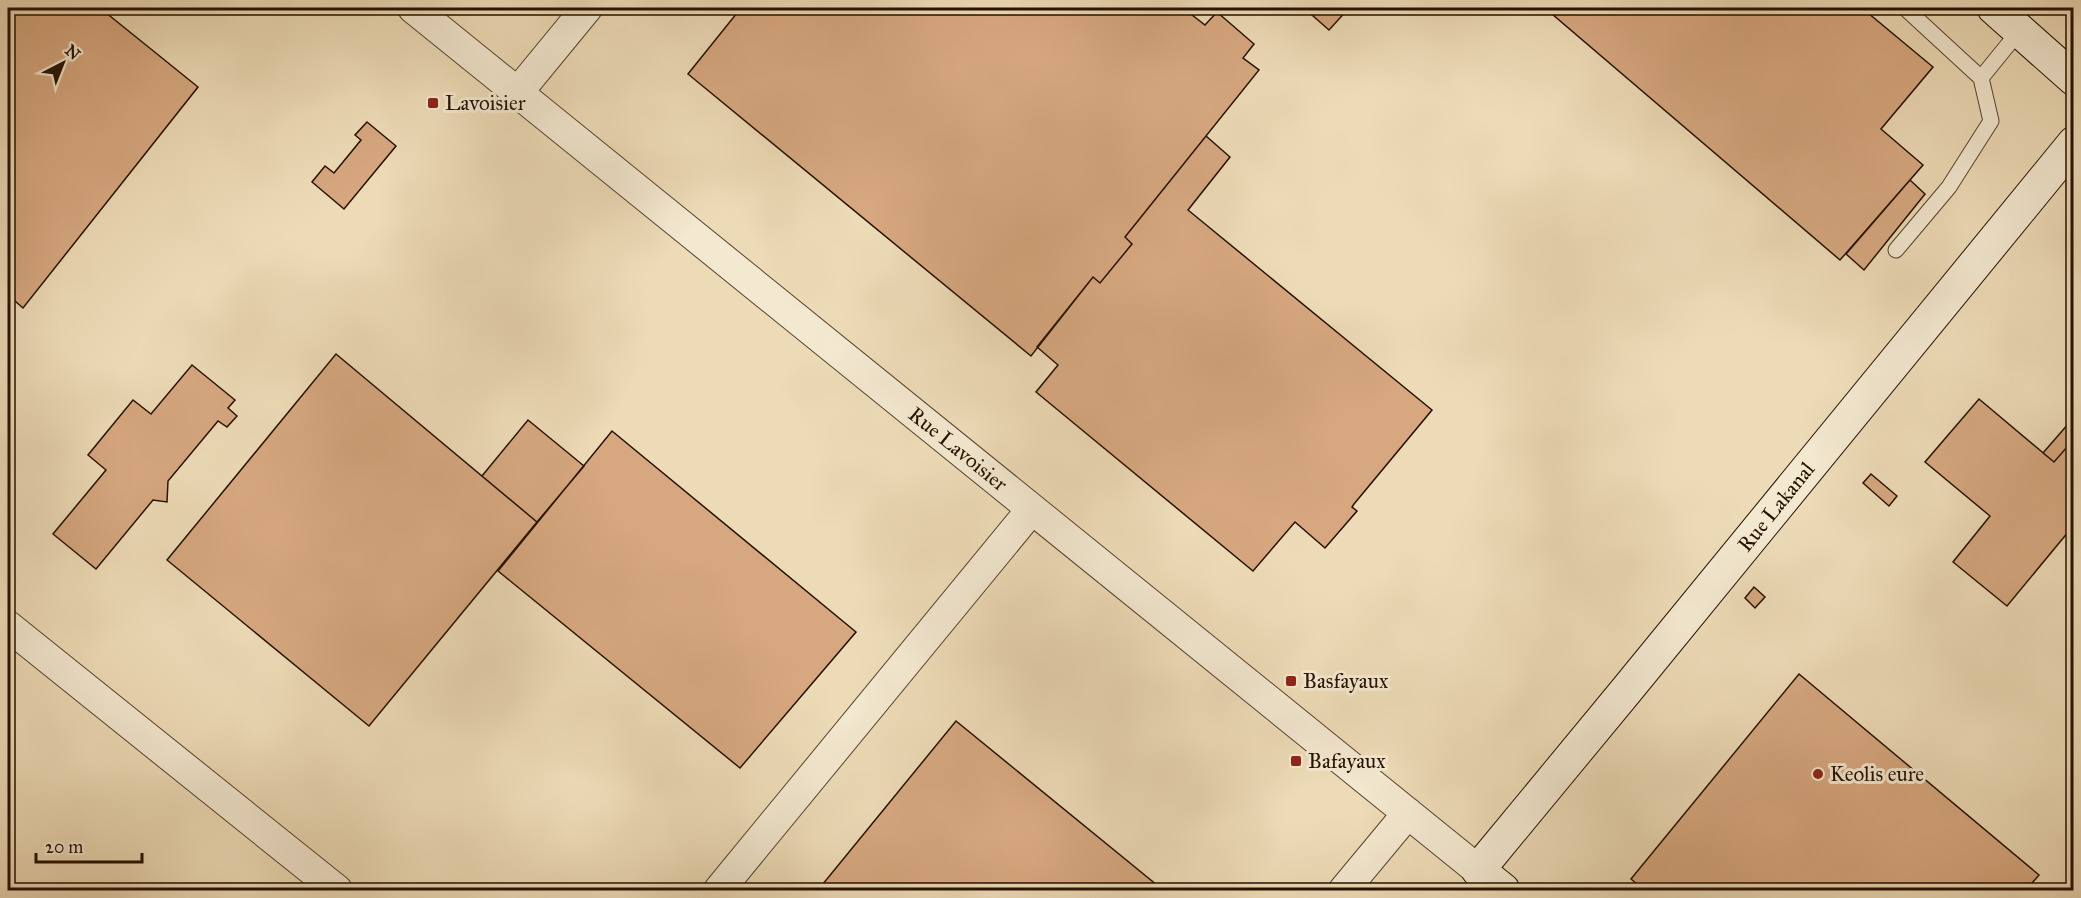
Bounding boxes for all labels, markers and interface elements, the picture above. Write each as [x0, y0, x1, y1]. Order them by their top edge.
north arrow [33, 33, 93, 93]
text: N [61, 41, 84, 64]
place label: Lavoisier [445, 90, 526, 116]
marker: Lavoisier [426, 96, 440, 110]
street label: Rue Lavoisier [903, 401, 1013, 497]
street label: Rue Lakanal [1732, 457, 1820, 557]
place label: Basfayaux [1303, 668, 1389, 694]
marker: Basfayaux [1284, 674, 1298, 688]
place label: Bafayaux [1308, 748, 1386, 774]
marker: Bafayaux [1289, 754, 1303, 768]
place label: Keolis eure [1830, 761, 1924, 787]
marker: Keolis eure [1811, 767, 1825, 781]
scale bar [36, 826, 142, 864]
text: 20 m [45, 836, 83, 858]

